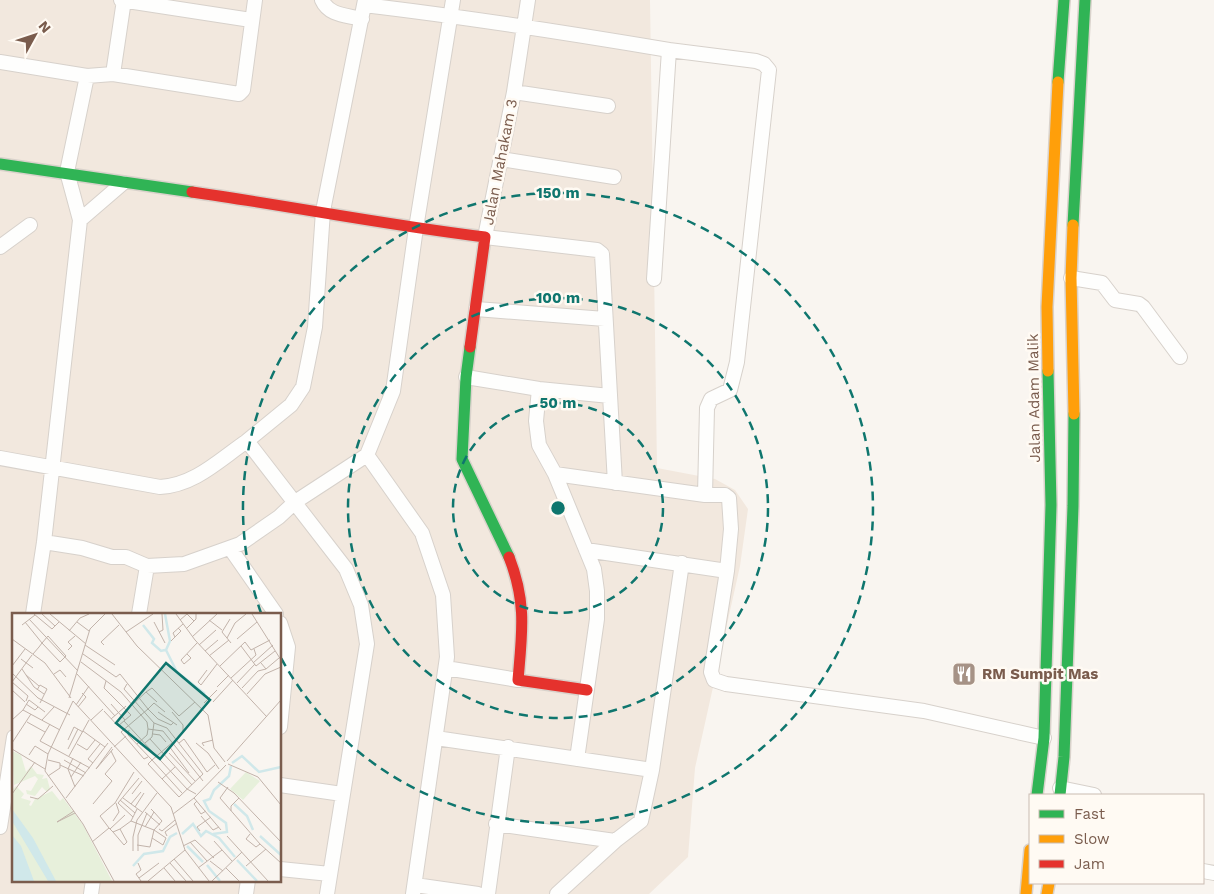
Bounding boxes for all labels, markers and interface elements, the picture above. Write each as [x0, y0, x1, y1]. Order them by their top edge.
north arrow [10, 10, 60, 60]
text: N [35, 18, 54, 36]
street label: Jalan Mahakam 3 [479, 97, 521, 227]
text: 150 m [536, 184, 580, 202]
text: 100 m [536, 289, 580, 307]
street label: Jalan Adam Malik [1024, 333, 1044, 463]
text: 50 m [540, 394, 576, 412]
centre of rings [549, 499, 567, 517]
inset map [12, 613, 281, 882]
restaurant icon: RM Sumpit Mas [951, 661, 977, 687]
place label: RM Sumpit Mas [982, 665, 1098, 683]
legend [1029, 794, 1204, 884]
text: Fast [1074, 805, 1106, 823]
text: Slow [1074, 830, 1110, 848]
text: Jam [1074, 855, 1105, 873]

